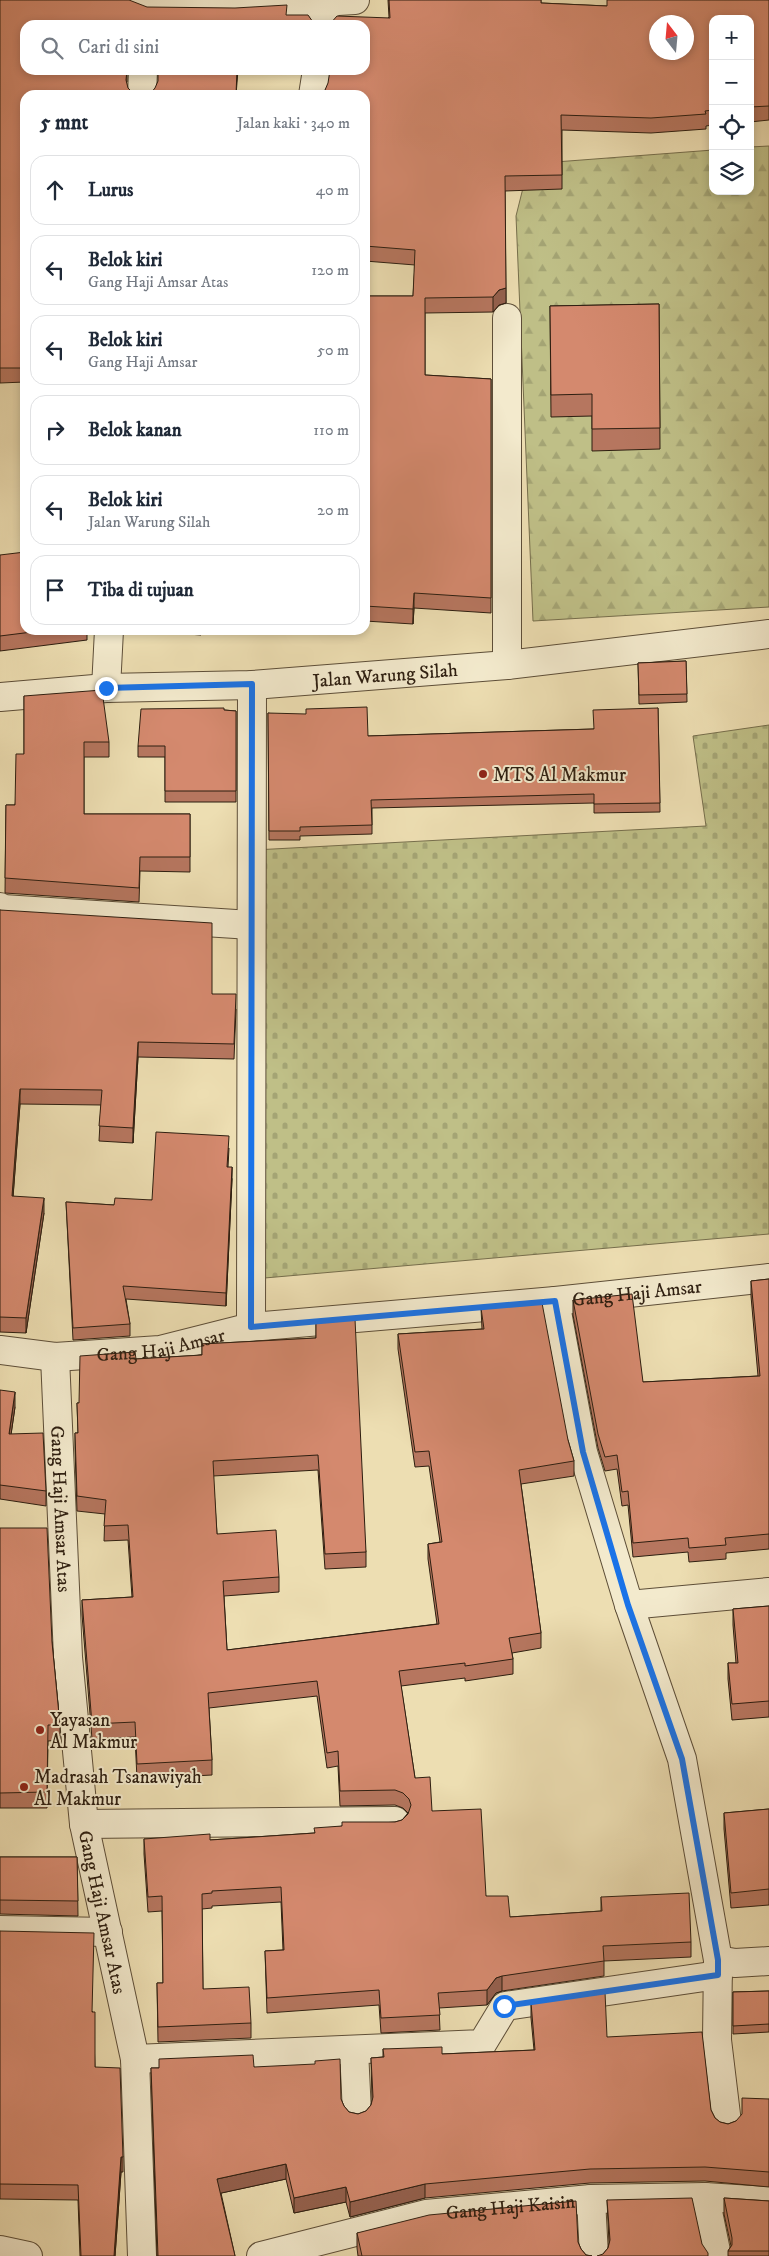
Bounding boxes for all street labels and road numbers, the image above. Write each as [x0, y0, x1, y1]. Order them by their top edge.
street label: Jalan Warung Silah [310, 659, 459, 693]
street label: Gang Haji Amsar [571, 1275, 703, 1312]
street label: Gang Haji Amsar [96, 1324, 228, 1367]
street label: Gang Haji Amsar Atas [45, 1425, 75, 1593]
street label: Gang Haji Amsar Atas [73, 1828, 131, 1996]
street label: Gang Haji Kaisin [445, 2190, 576, 2225]

